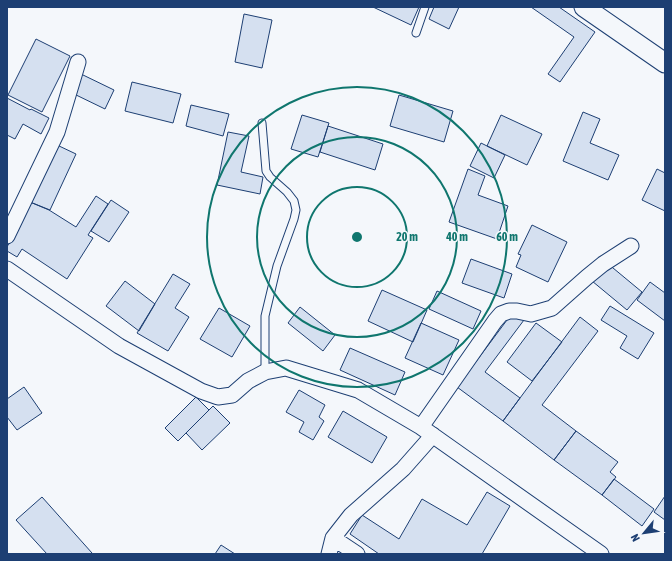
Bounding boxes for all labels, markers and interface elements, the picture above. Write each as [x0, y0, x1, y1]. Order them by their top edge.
centre of rings [350, 230, 364, 244]
text: 20 m [396, 230, 418, 244]
text: 40 m [445, 230, 468, 244]
text: 60 m [496, 230, 518, 244]
north arrow [624, 513, 664, 553]
text: N [628, 532, 642, 544]

